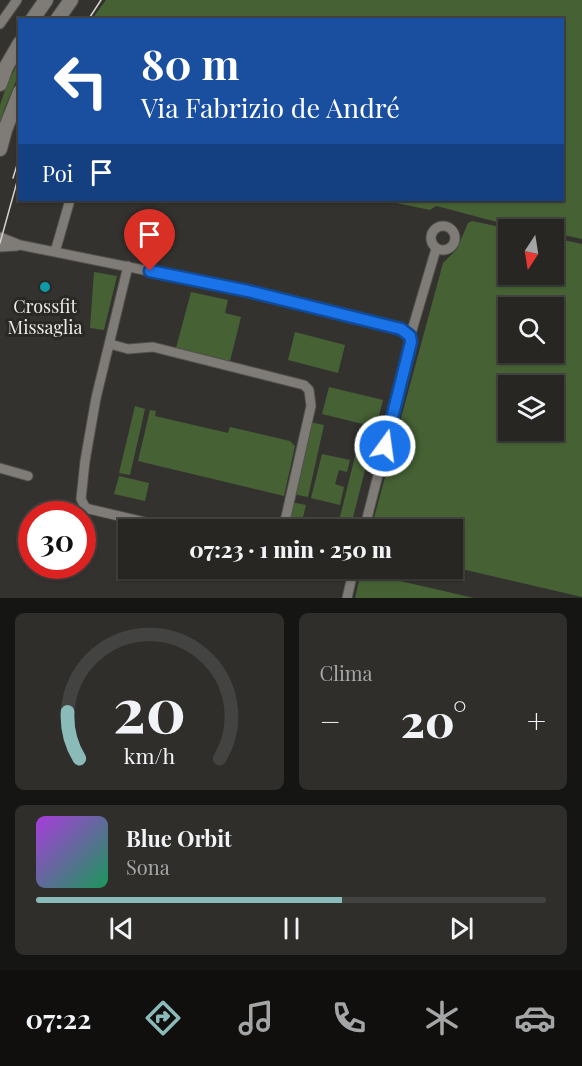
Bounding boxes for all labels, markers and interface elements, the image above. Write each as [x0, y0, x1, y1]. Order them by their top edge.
text: 80 m [141, 35, 239, 91]
icon: left [42, 42, 120, 120]
text: Via Fabrizio de André [141, 89, 400, 125]
icon: arrive [85, 156, 118, 189]
text: Poi [42, 158, 73, 188]
pin [124, 209, 175, 271]
icon: arrive [133, 218, 166, 251]
north arrow [498, 219, 564, 285]
map controls [498, 219, 564, 441]
marker: Crossfit Missaglia [38, 280, 52, 294]
place label: Crossfit Missaglia [8, 294, 82, 339]
button: search [498, 297, 564, 363]
button: layers [498, 375, 564, 441]
position arrow [353, 414, 417, 478]
speed limit sign: 30 [18, 501, 96, 579]
text: 07:23 · 1 min · 250 m [189, 534, 392, 564]
text: Clima [320, 659, 373, 686]
text: 20 [113, 665, 186, 749]
text: 20° [401, 689, 467, 749]
text: − [320, 698, 341, 742]
text: + [527, 698, 546, 742]
text: km/h [124, 741, 175, 769]
text: Blue Orbit [126, 823, 232, 853]
text: Sona [126, 853, 170, 880]
icon: previous [105, 912, 138, 945]
icon: pause [275, 912, 308, 945]
icon: next [445, 912, 478, 945]
icon: directions [142, 997, 184, 1039]
icon: music [235, 997, 277, 1039]
icon: phone [328, 997, 370, 1039]
icon: climate [421, 997, 463, 1039]
icon: car [514, 997, 556, 1039]
text: 07:22 [26, 1000, 91, 1036]

